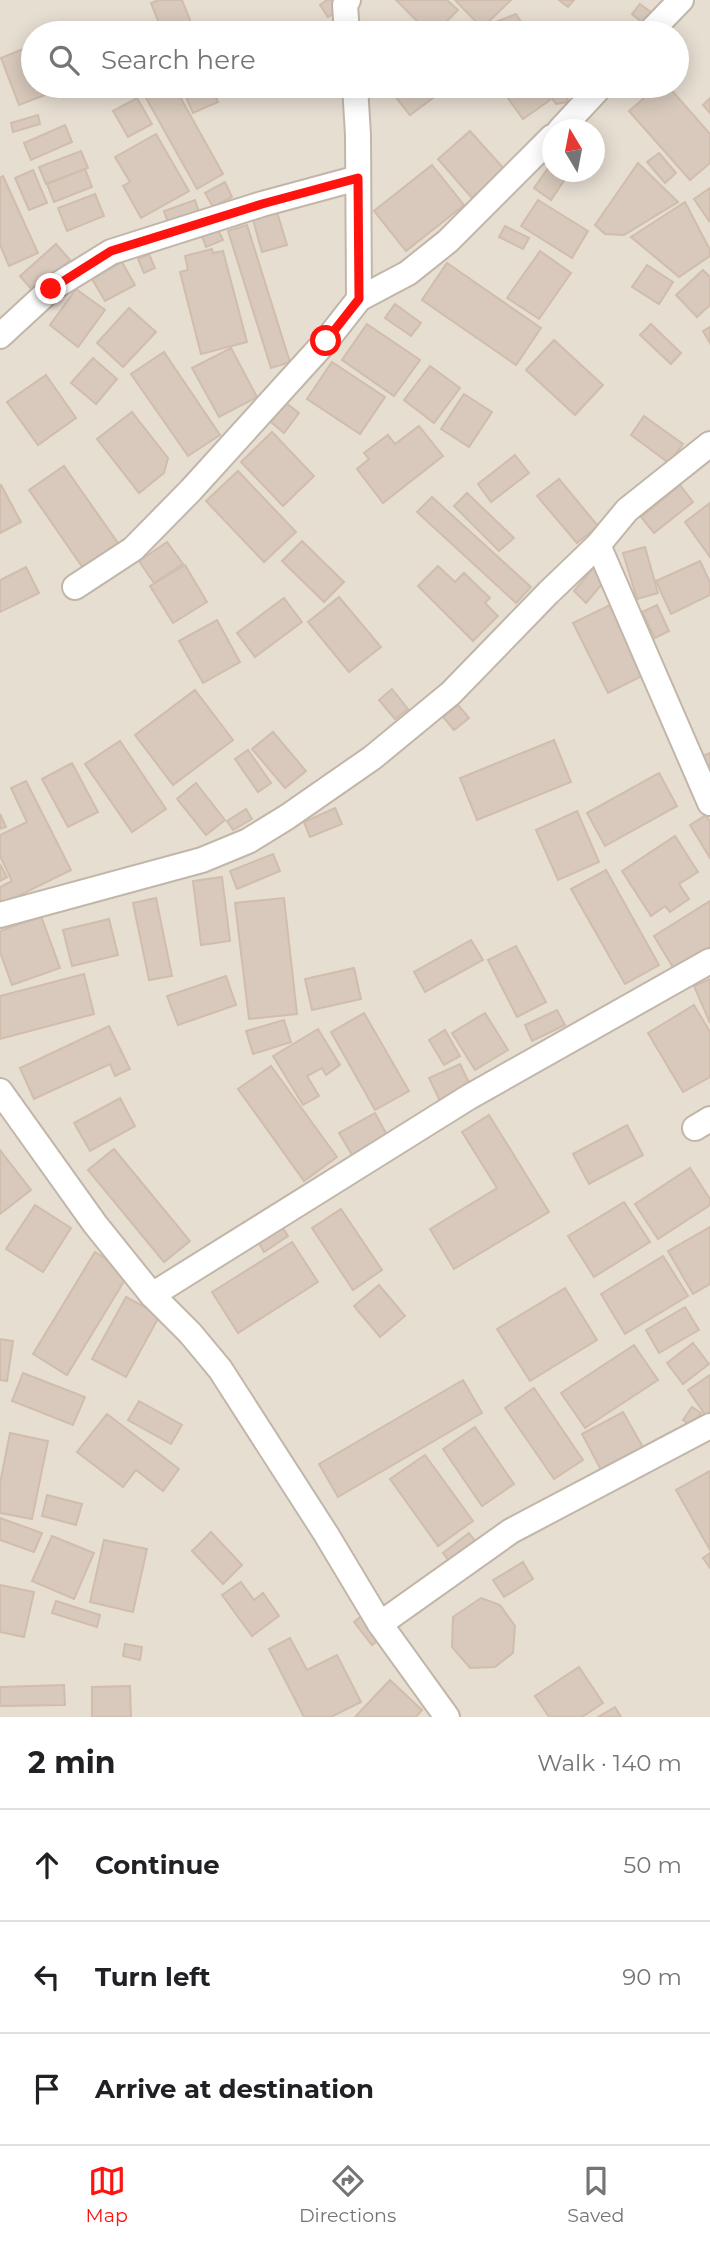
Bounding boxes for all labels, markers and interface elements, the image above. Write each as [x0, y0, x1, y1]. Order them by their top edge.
search box [21, 21, 689, 98]
icon: search [45, 41, 83, 79]
text: Search here [101, 44, 256, 76]
north arrow [542, 119, 605, 182]
route end [35, 273, 66, 304]
route start [310, 325, 341, 356]
text: 2 min [28, 1744, 115, 1781]
text: Walk · 140 m [537, 1749, 682, 1777]
icon: ahead [28, 1846, 66, 1884]
text: Continue [95, 1849, 220, 1881]
text: 50 m [623, 1851, 682, 1879]
icon: left [28, 1958, 66, 1996]
text: Turn left [95, 1961, 211, 1993]
text: 90 m [622, 1963, 682, 1991]
icon: arrive [28, 2070, 66, 2108]
text: Arrive at destination [95, 2073, 374, 2105]
tab: Map [86, 2162, 128, 2227]
tab: Directions [299, 2162, 396, 2227]
tab: Saved [567, 2162, 624, 2227]

